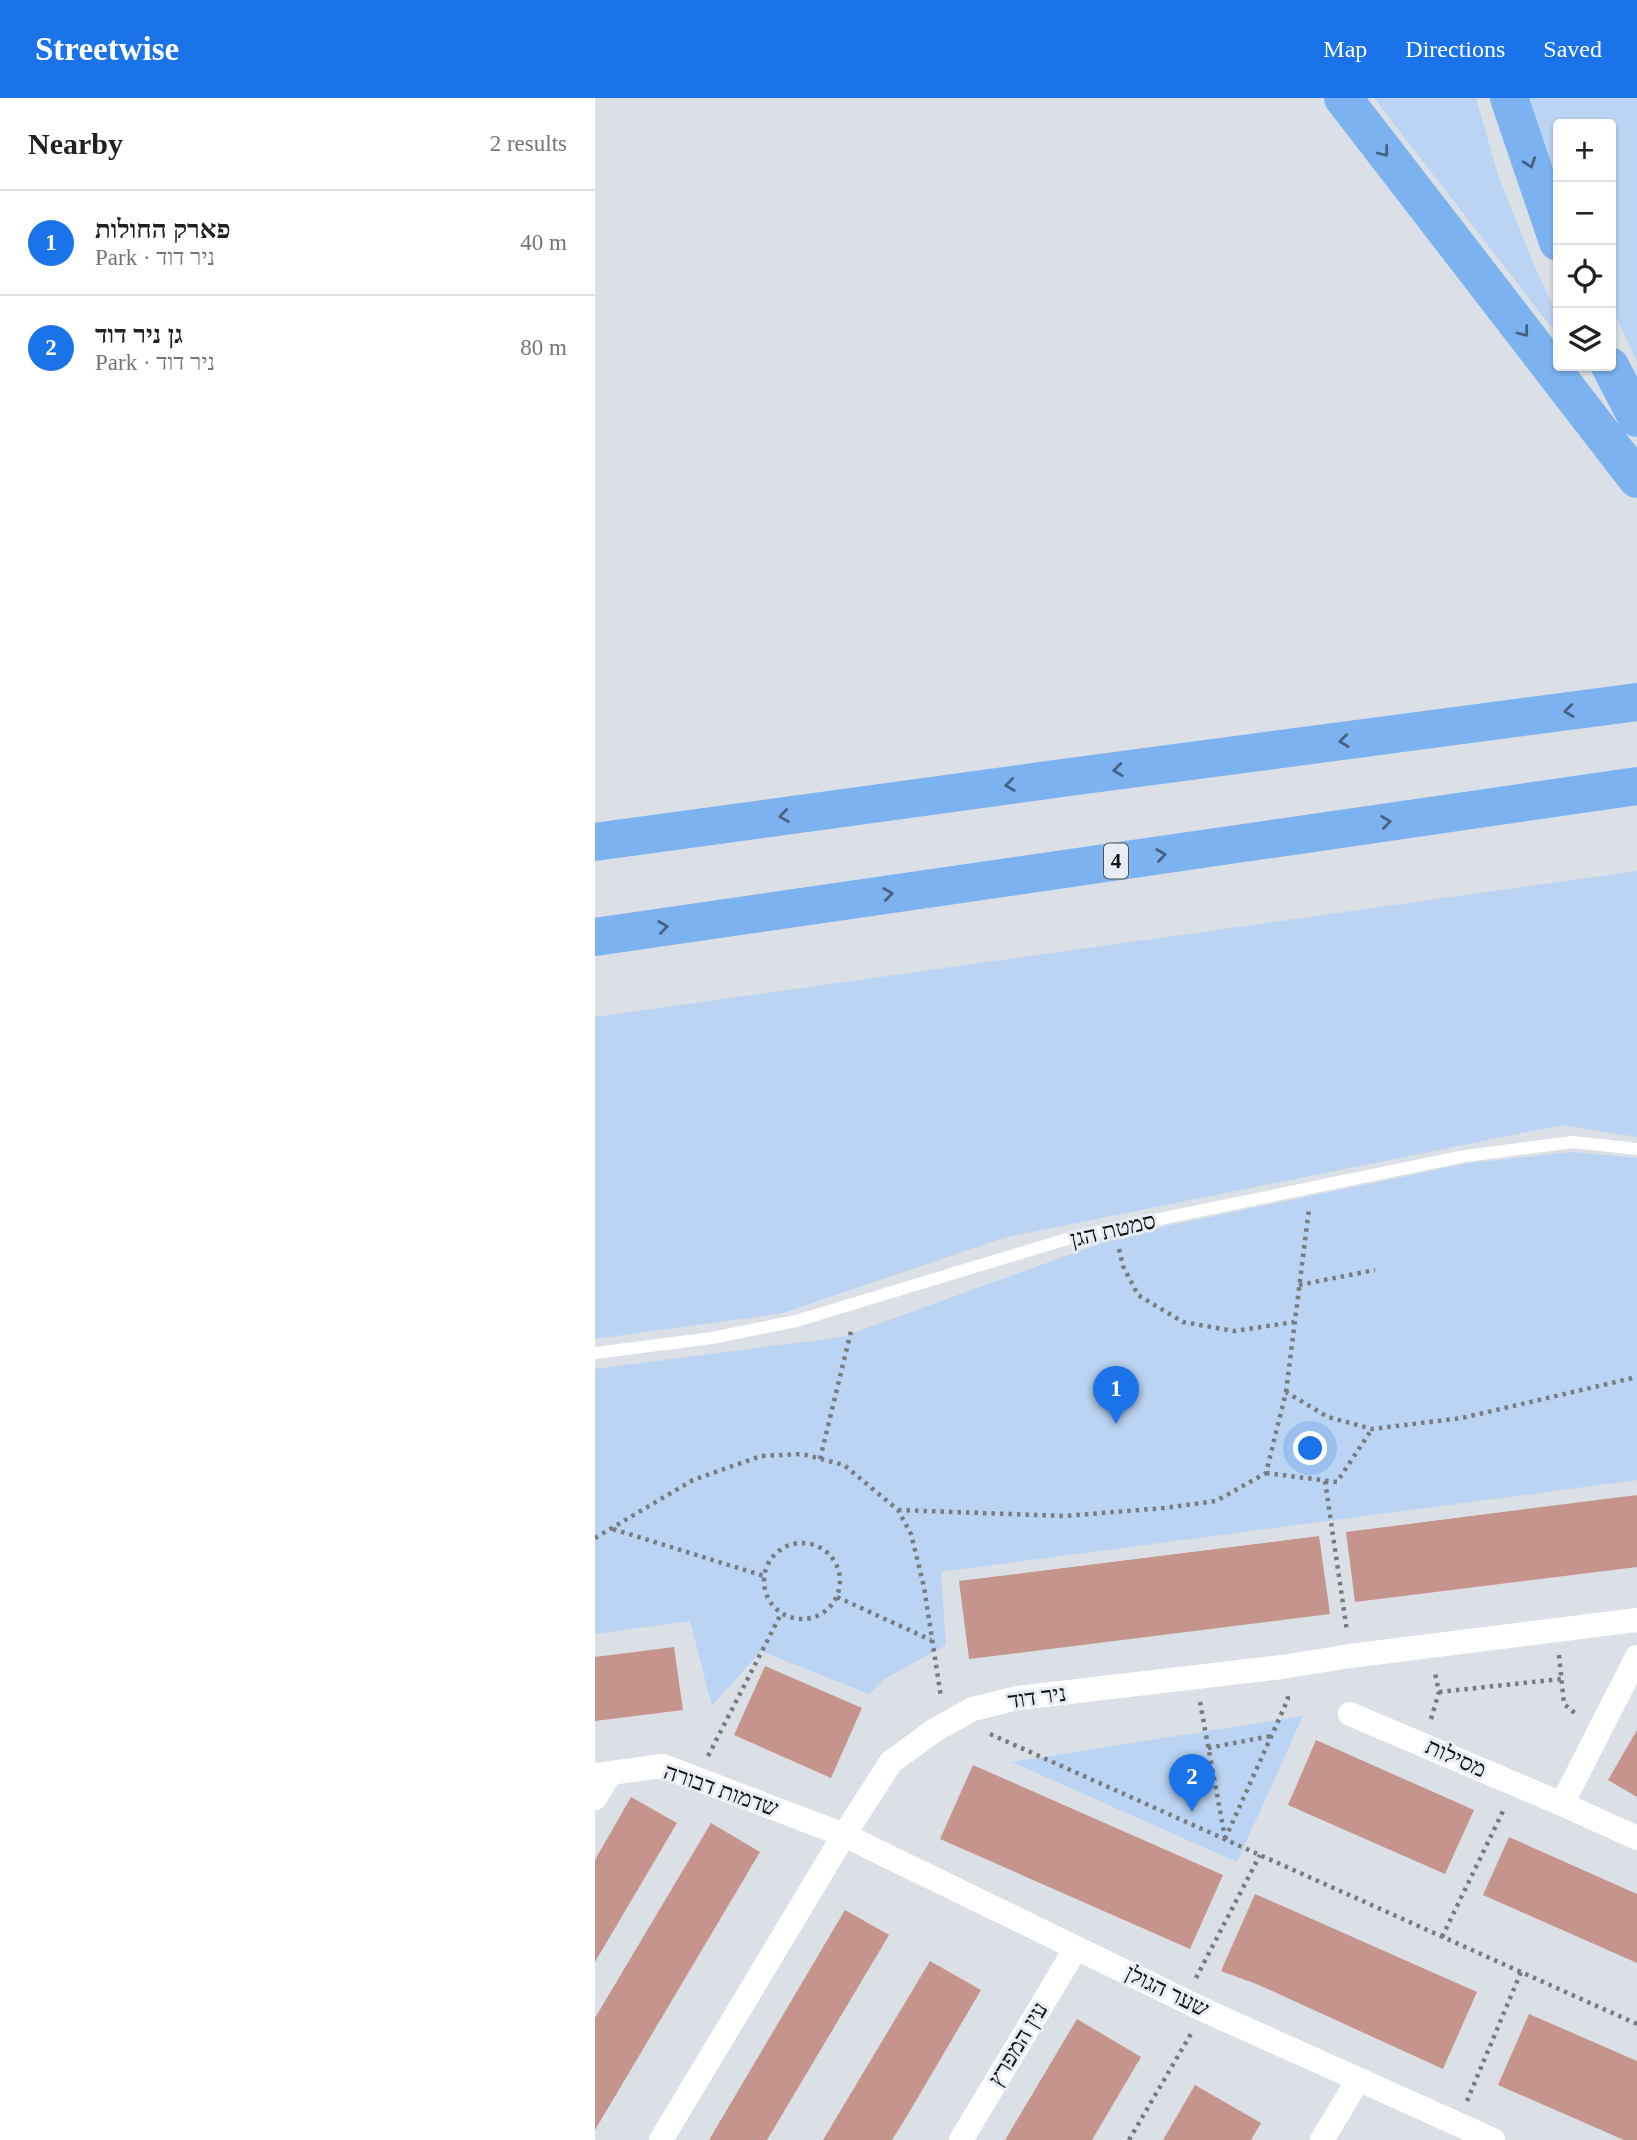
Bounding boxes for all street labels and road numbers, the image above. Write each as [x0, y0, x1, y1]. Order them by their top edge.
road number: 4 [1104, 844, 1128, 878]
street label: סמטת הגן [1068, 1208, 1158, 1252]
street label: ניר דוד [1006, 1681, 1068, 1713]
street label: מסילות [1422, 1734, 1490, 1782]
street label: שדמות דבורה [661, 1759, 782, 1821]
street label: שער הגולן [1121, 1960, 1213, 2022]
street label: עין המפרץ [983, 1998, 1053, 2090]

